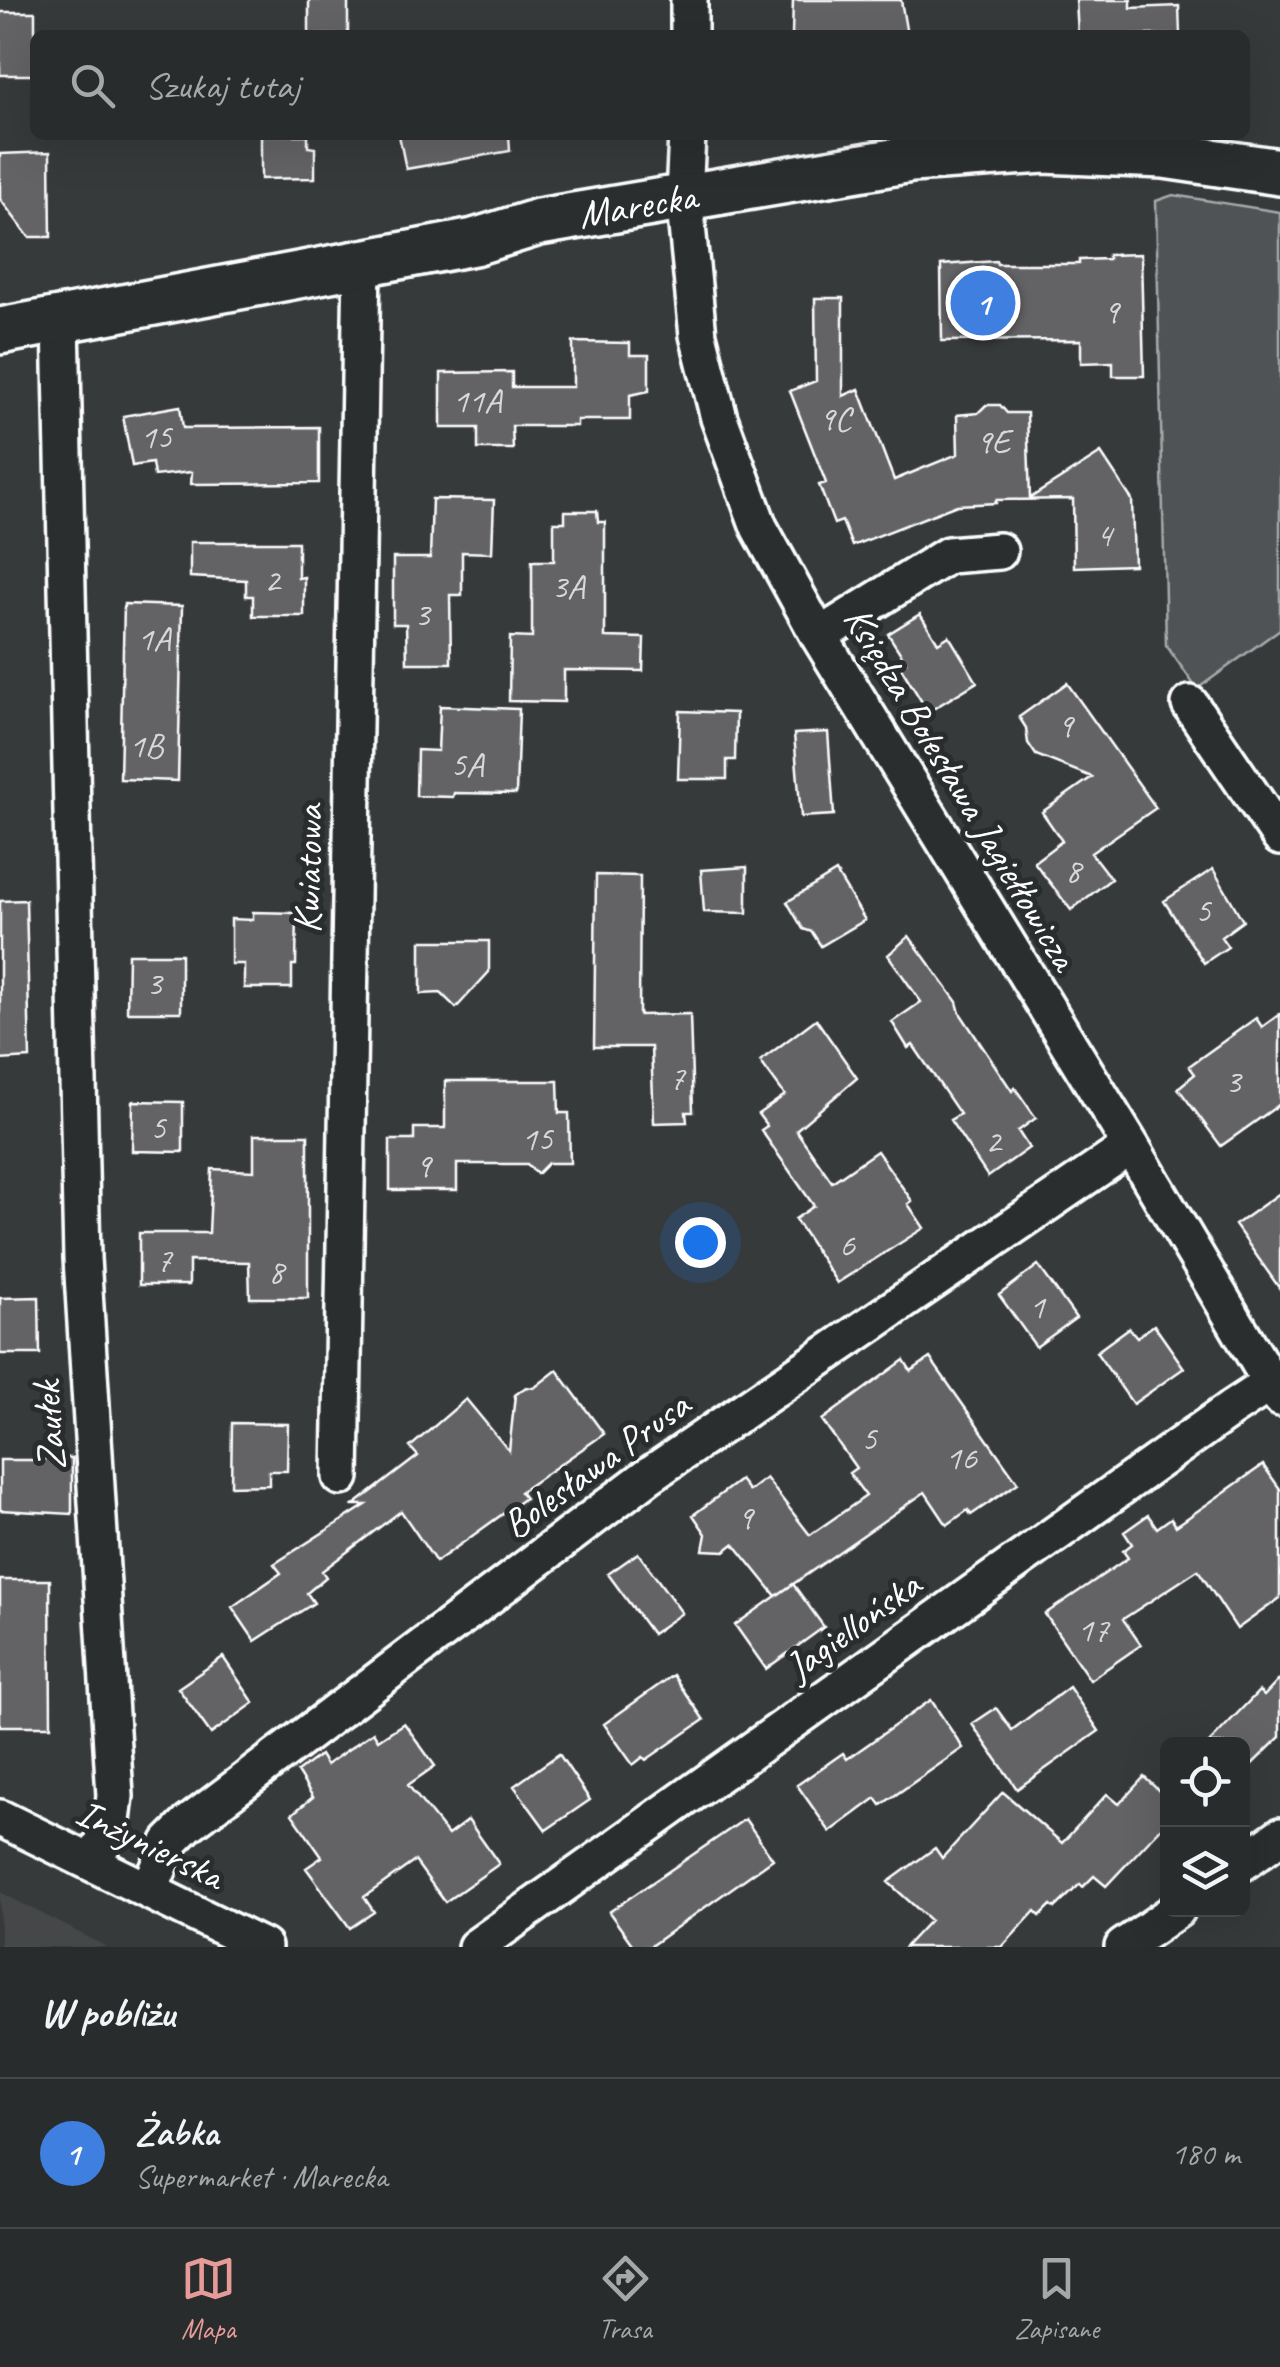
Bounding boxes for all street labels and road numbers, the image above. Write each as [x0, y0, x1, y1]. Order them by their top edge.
street label: Marecka [575, 170, 704, 240]
street label: Księdza Bolesława Jagiełłowicza [833, 597, 1091, 982]
street label: Kwiatowa [282, 802, 334, 934]
street label: Zaułek [21, 1376, 77, 1472]
street label: Bolesława Prusa [492, 1379, 702, 1550]
street label: Jagiellońska [774, 1559, 933, 1693]
street label: Inżynierska [68, 1787, 235, 1903]

